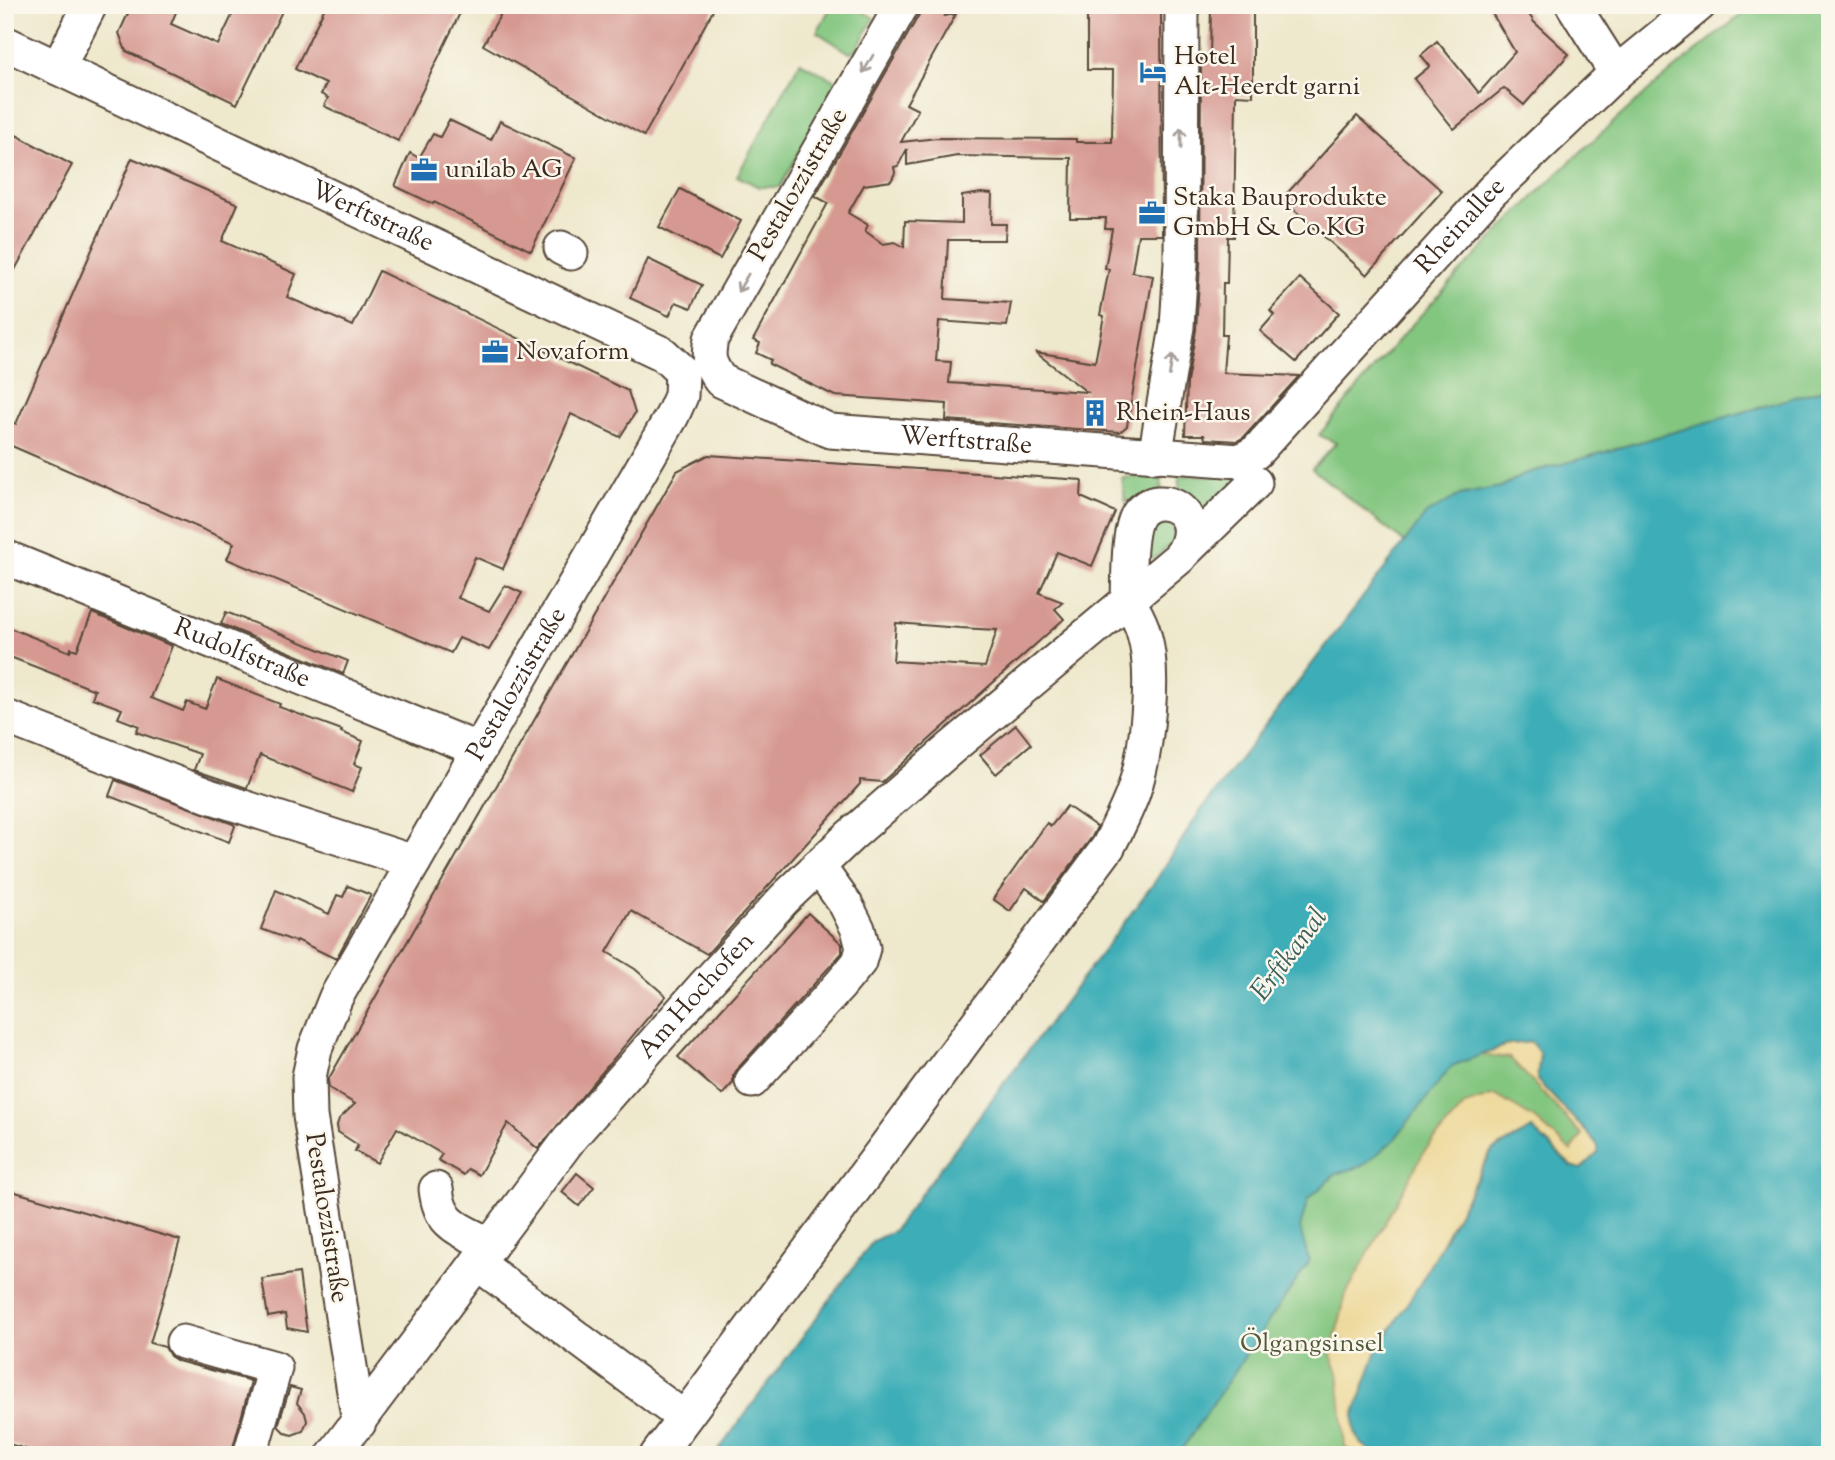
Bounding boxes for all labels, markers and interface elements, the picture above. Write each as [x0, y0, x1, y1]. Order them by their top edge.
place label: Hotel Alt-Heerdt garni [1174, 39, 1360, 106]
one-way arrow [861, 54, 875, 74]
hotel icon: Hotel Alt-Heerdt garni [1138, 57, 1168, 87]
street label: Pestalozzistraße [740, 101, 858, 269]
one-way arrow [1174, 127, 1188, 150]
place label: unilab AG [445, 152, 563, 189]
office icon: unilab AG [409, 155, 439, 185]
street label: Rheinallee [1407, 169, 1514, 282]
street label: Werftstraße [304, 171, 440, 262]
place label: Staka Bauprodukte GmbH & Co.KG [1173, 180, 1387, 247]
office icon: Staka Bauprodukte GmbH & Co.KG [1137, 198, 1167, 228]
one-way arrow [736, 272, 749, 293]
place label: Novaform [516, 334, 629, 371]
office icon: Novaform [480, 337, 510, 367]
one-way arrow [1165, 354, 1178, 377]
place label: Rhein-Haus [1116, 395, 1251, 432]
building icon: Rhein-Haus [1080, 398, 1110, 428]
street label: Werftstraße [898, 418, 1034, 464]
street label: Pestalozzistraße [458, 601, 576, 768]
street label: Rudolfstraße [168, 609, 316, 698]
water label: Erftkanal [1242, 900, 1338, 1010]
street label: Am Hochofen [629, 924, 763, 1068]
street label: Pestalozzistraße [294, 1130, 358, 1306]
park label: Ölgangsinsel [1240, 1326, 1384, 1363]

